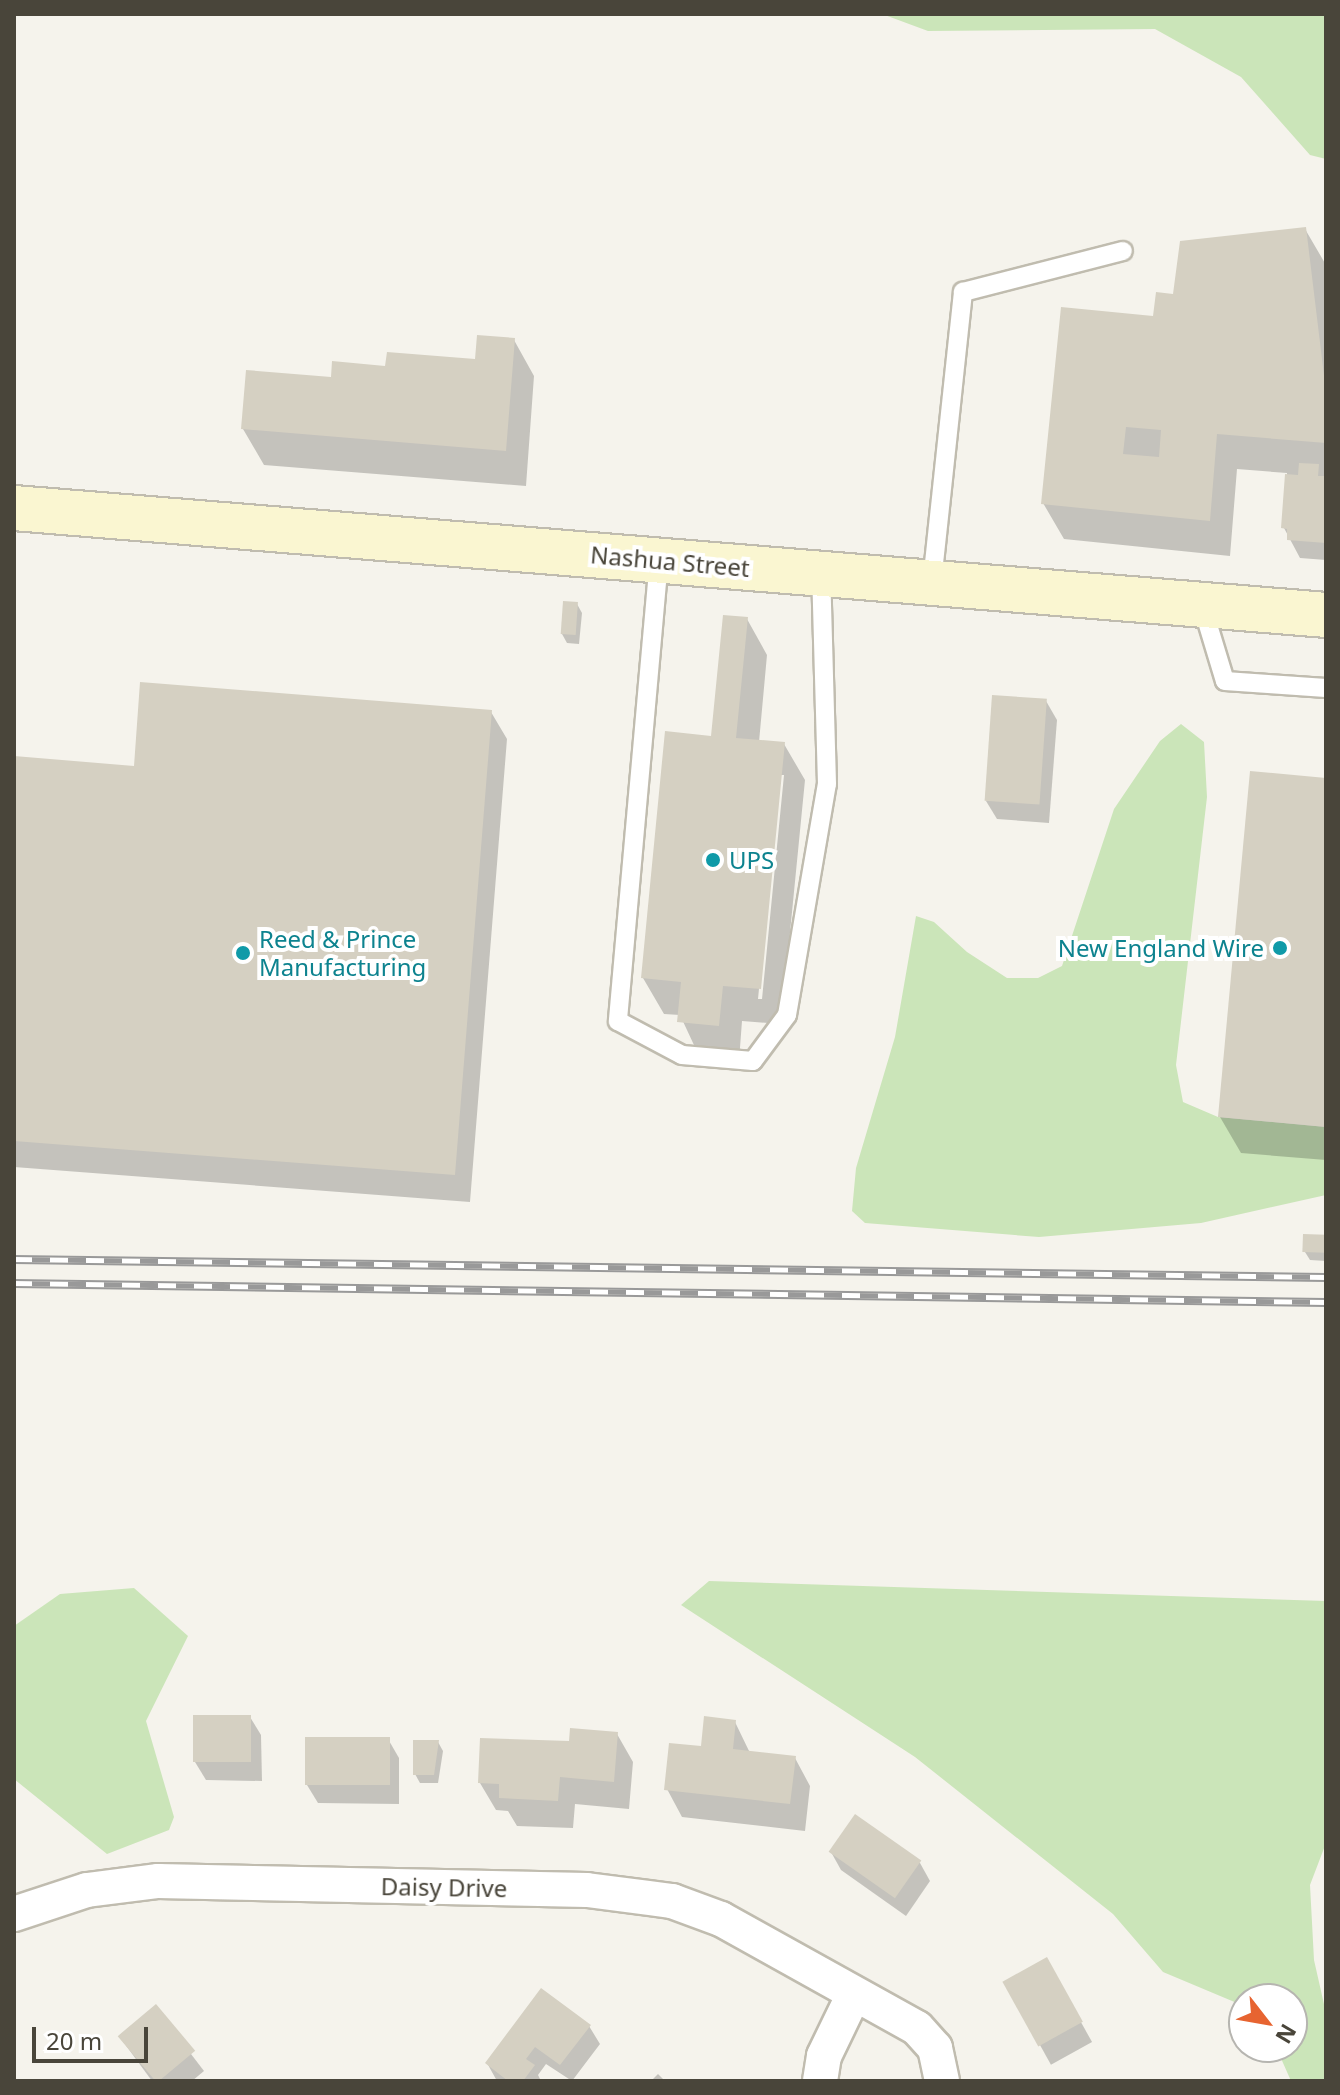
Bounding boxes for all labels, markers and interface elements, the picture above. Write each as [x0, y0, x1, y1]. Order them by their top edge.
street label: Nashua Street [589, 540, 751, 582]
place label: UPS [729, 846, 774, 874]
marker: UPS [704, 851, 722, 869]
place label: Reed & Prince Manufacturing [259, 925, 426, 981]
place label: New England Wire [1058, 934, 1264, 962]
marker: New England Wire [1271, 939, 1289, 957]
marker: Reed & Prince Manufacturing [234, 944, 252, 962]
street label: Daisy Drive [381, 1871, 507, 1903]
north arrow [1228, 1983, 1308, 2063]
scale bar [36, 2011, 152, 2061]
text: N [1269, 2019, 1304, 2050]
text: 20 m [46, 2024, 102, 2057]

